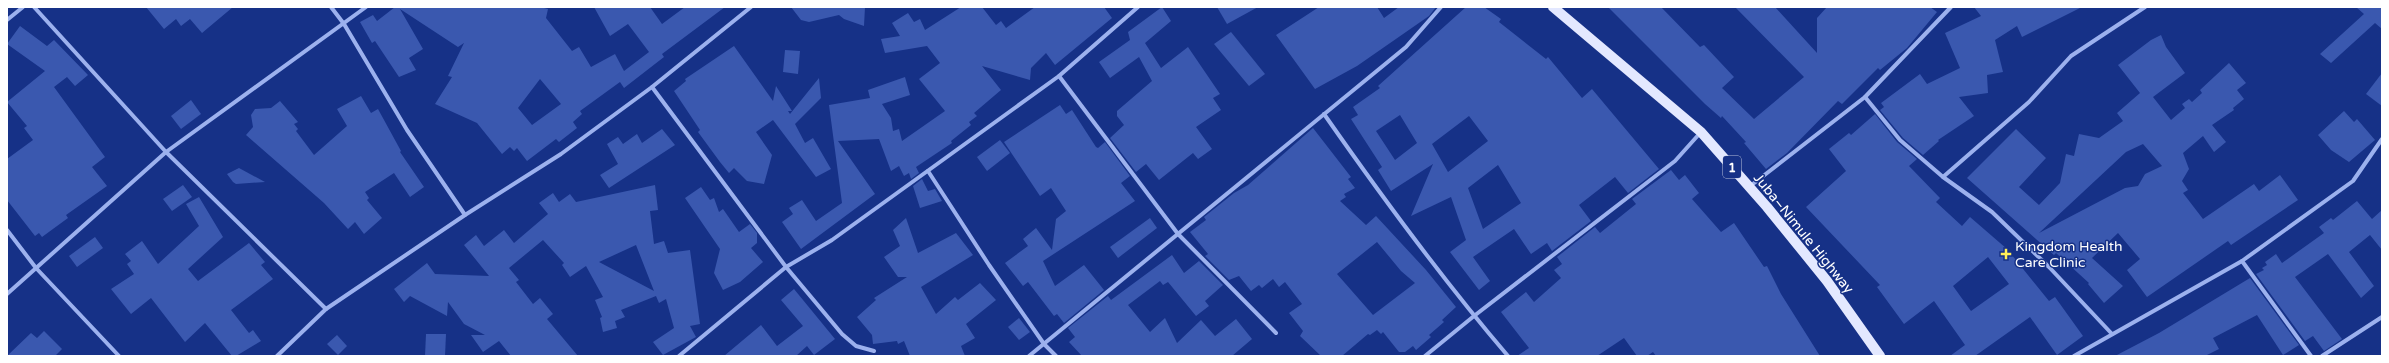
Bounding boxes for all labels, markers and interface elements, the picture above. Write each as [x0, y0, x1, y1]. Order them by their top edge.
road number: 1 [1723, 156, 1741, 178]
street label: Juba–Nimule Highway [1750, 170, 1858, 297]
place label: Kingdom Health Care Clinic [2015, 238, 2123, 271]
marker: Kingdom Health Care Clinic [2000, 248, 2012, 260]

